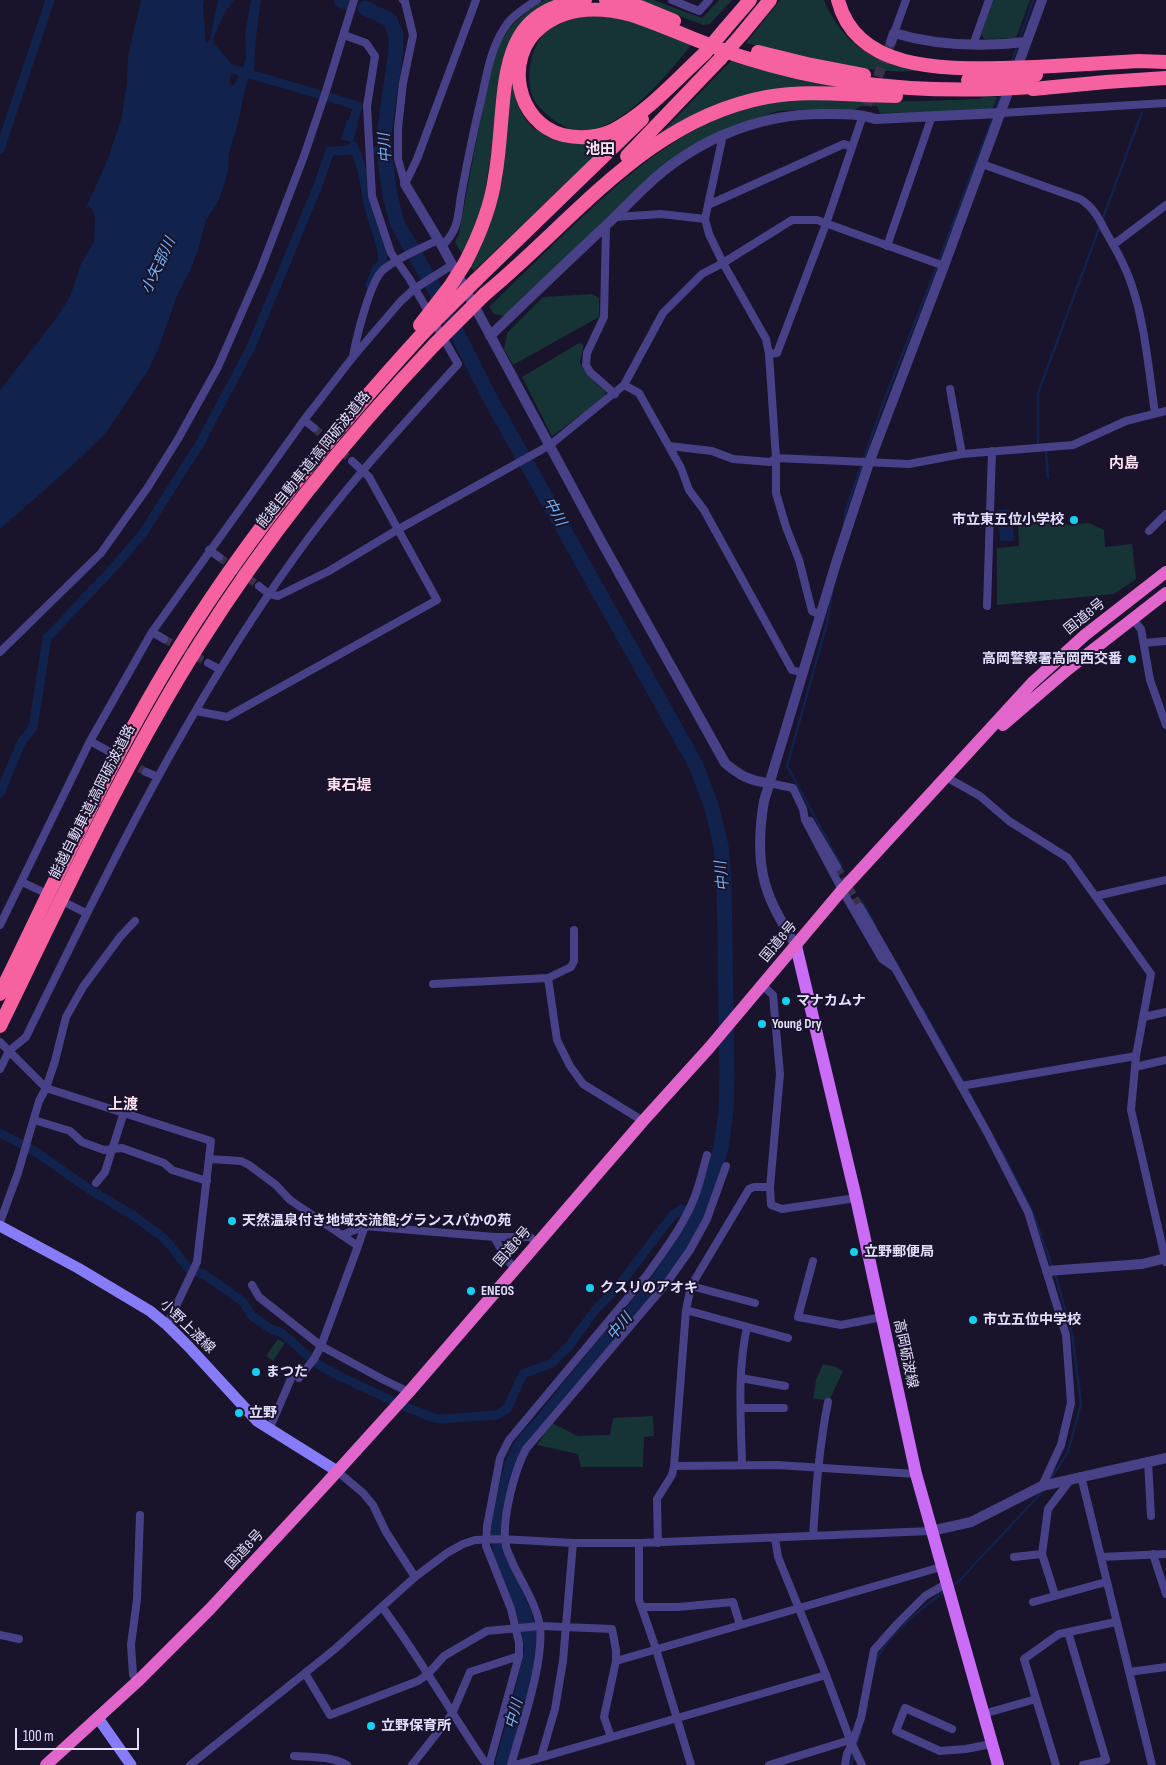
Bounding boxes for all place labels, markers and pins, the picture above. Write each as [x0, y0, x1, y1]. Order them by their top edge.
place label: 市立東五位小学校 [952, 512, 1064, 528]
marker: 市立東五位小学校 [1068, 514, 1080, 526]
place label: 高岡警察署高岡西交番 [982, 651, 1122, 667]
marker: 高岡警察署高岡西交番 [1126, 653, 1138, 665]
place label: マナカムナ [796, 993, 866, 1009]
marker: マナカムナ [780, 995, 792, 1007]
place label: Young Dry [772, 1016, 822, 1032]
marker: Young Dry [756, 1018, 768, 1030]
place label: 天然温泉付き地域交流館;グランスパかの苑 [242, 1213, 511, 1229]
marker: 天然温泉付き地域交流館;グランスパかの苑 [226, 1215, 238, 1227]
place label: 立野郵便局 [864, 1244, 934, 1260]
marker: 立野郵便局 [848, 1246, 860, 1258]
place label: クスリのアオキ [600, 1280, 698, 1296]
marker: クスリのアオキ [584, 1282, 596, 1294]
place label: ENEOS [481, 1283, 514, 1299]
marker: ENEOS [465, 1285, 477, 1297]
place label: 市立五位中学校 [983, 1312, 1081, 1328]
marker: 市立五位中学校 [967, 1314, 979, 1326]
place label: まつた [266, 1364, 308, 1380]
marker: まつた [250, 1366, 262, 1378]
place label: 立野 [249, 1405, 277, 1421]
marker: 立野 [233, 1407, 245, 1419]
place label: 立野保育所 [381, 1718, 451, 1734]
marker: 立野保育所 [365, 1720, 377, 1732]

